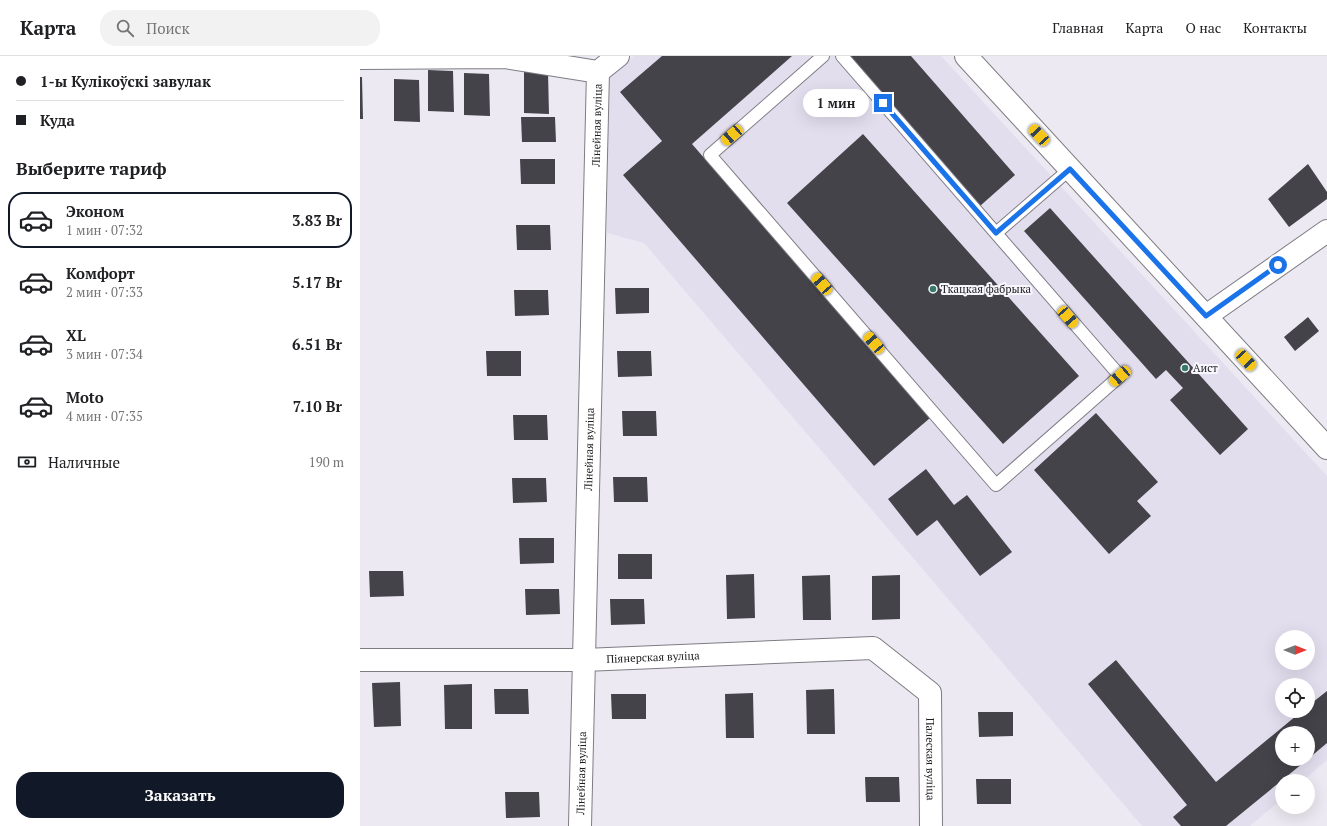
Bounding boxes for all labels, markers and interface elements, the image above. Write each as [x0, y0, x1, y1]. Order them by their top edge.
search box [100, 10, 380, 46]
text: Карта [20, 15, 76, 40]
icon: search [114, 17, 136, 39]
text: Поиск [146, 18, 190, 38]
text: Главная [1052, 18, 1104, 37]
text: Карта [1126, 18, 1163, 37]
text: О нас [1185, 18, 1221, 37]
text: Контакты [1243, 18, 1307, 37]
text: 1-ы Кулікоўскі завулак [40, 71, 211, 91]
street label: Лінейная вуліца [589, 83, 605, 168]
callout: 1 мин [803, 89, 869, 117]
text: 1 мин [817, 94, 855, 112]
route end [874, 94, 892, 112]
text: Куда [40, 110, 75, 130]
car [1026, 122, 1052, 148]
car [719, 123, 745, 147]
text: Выберите тариф [16, 156, 167, 180]
text: Эконом [66, 201, 124, 221]
icon: car [18, 202, 54, 238]
text: 3.83 Br [292, 210, 342, 230]
text: 1 мин · 07:32 [66, 221, 143, 239]
route start [1269, 256, 1287, 274]
text: Комфорт [66, 263, 135, 283]
icon: car [18, 264, 54, 300]
car [810, 271, 834, 297]
text: 5.17 Br [292, 272, 342, 292]
place label: Ткацкая фабрыка [941, 282, 1032, 296]
text: 2 мин · 07:33 [66, 283, 143, 301]
marker: Ткацкая фабрыка [928, 284, 938, 294]
car [1056, 304, 1080, 330]
text: XL [66, 325, 86, 345]
icon: car [18, 326, 54, 362]
car [862, 330, 886, 356]
text: 6.51 Br [292, 334, 342, 354]
text: 3 мин · 07:34 [66, 345, 143, 363]
car [1233, 347, 1259, 373]
place label: Аист [1193, 361, 1218, 375]
marker: Аист [1180, 363, 1190, 373]
car [1107, 364, 1133, 388]
text: Moto [66, 387, 104, 407]
icon: car [18, 388, 54, 424]
text: 7.10 Br [293, 396, 342, 416]
text: 4 мин · 07:35 [66, 407, 143, 425]
street label: Лінейная вуліца [581, 407, 597, 492]
icon: cash [16, 451, 38, 473]
text: Наличные [48, 452, 120, 472]
text: 190 m [309, 453, 344, 471]
north arrow [1275, 630, 1315, 670]
map controls [1275, 630, 1315, 814]
street label: Піянерская вуліца [606, 648, 700, 666]
button: locate [1275, 678, 1315, 718]
street label: Палеская вуліца [923, 718, 938, 801]
button: + [1275, 726, 1315, 766]
street label: Лінейная вуліца [573, 731, 589, 816]
button: Заказать [16, 772, 344, 818]
button: − [1275, 774, 1315, 814]

